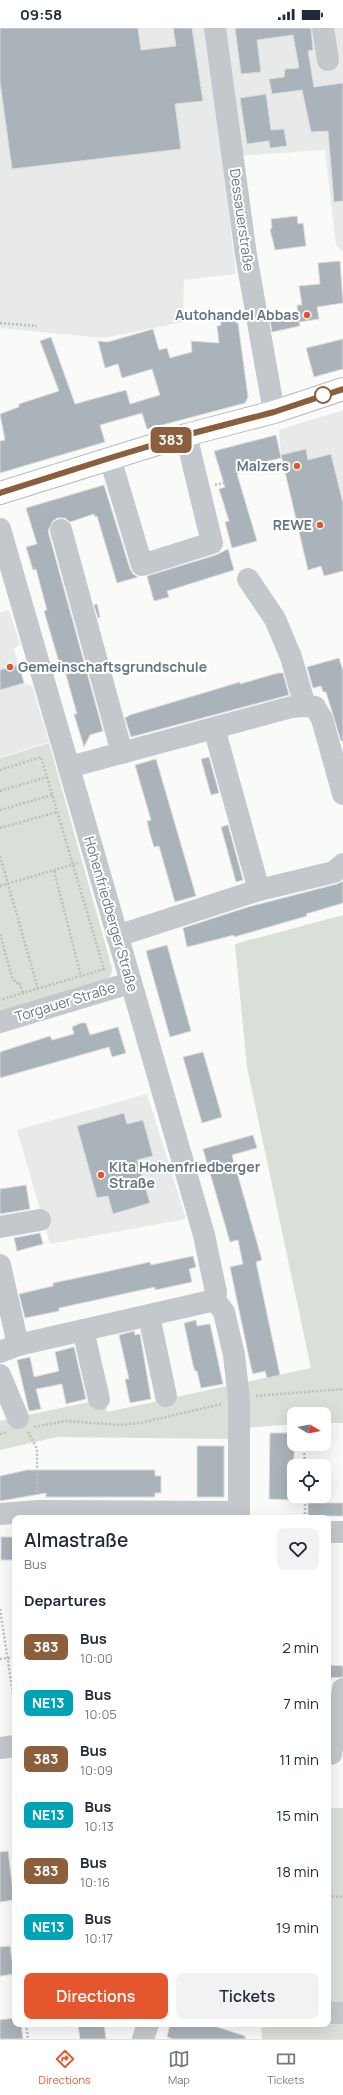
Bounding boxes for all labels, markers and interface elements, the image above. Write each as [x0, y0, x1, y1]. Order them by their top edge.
text: 09:58 [20, 4, 62, 25]
street label: Dessauerstraße [226, 167, 259, 272]
place label: Autohandel Abbas [175, 305, 299, 324]
marker: Autohandel Abbas [302, 310, 312, 320]
unlabelled marker [314, 386, 332, 404]
line badge: 383 [148, 427, 194, 453]
text: 383 [159, 430, 183, 449]
place label: Malzers [237, 456, 289, 475]
marker: Malzers [292, 461, 302, 471]
place label: REWE [273, 515, 312, 534]
marker: REWE [315, 520, 325, 530]
place label: Gemeinschaftsgrundschule [18, 657, 207, 676]
marker: Gemeinschaftsgrundschule [5, 662, 15, 672]
street label: Hohenfriedberger Straße [80, 834, 143, 994]
street label: Torgauer Straße [12, 977, 117, 1026]
place label: Kita Hohenfriedberger Straße [109, 1157, 261, 1192]
marker: Kita Hohenfriedberger Straße [96, 1170, 106, 1180]
north arrow [287, 1407, 331, 1451]
map controls [287, 1407, 331, 1503]
button: locate [287, 1459, 331, 1503]
text: Almastraße [24, 1527, 128, 1553]
button: heart [277, 1528, 319, 1570]
text: Bus [24, 1555, 47, 1573]
text: Departures [24, 1590, 106, 1611]
text: Bus [80, 1628, 107, 1649]
text: 383 [34, 1637, 58, 1656]
text: 2 min [282, 1637, 319, 1658]
text: 10:00 [80, 1649, 113, 1667]
text: Bus [85, 1684, 112, 1705]
text: NE13 [32, 1693, 65, 1712]
text: 7 min [283, 1693, 319, 1714]
text: 10:05 [85, 1705, 117, 1723]
text: Bus [80, 1740, 107, 1761]
text: 383 [34, 1749, 58, 1768]
text: 11 min [279, 1749, 319, 1770]
text: 10:09 [80, 1761, 113, 1779]
text: Bus [85, 1796, 112, 1817]
text: NE13 [32, 1805, 65, 1824]
text: 15 min [276, 1805, 319, 1826]
text: 10:13 [85, 1817, 114, 1835]
text: Bus [80, 1852, 107, 1873]
text: 383 [34, 1861, 58, 1880]
text: 18 min [276, 1861, 319, 1882]
text: 10:16 [80, 1873, 110, 1891]
text: Bus [85, 1908, 112, 1929]
text: NE13 [32, 1917, 65, 1936]
text: 19 min [276, 1917, 319, 1938]
text: 10:17 [85, 1929, 113, 1947]
button: Directions [24, 1973, 168, 2019]
button: Tickets [176, 1973, 319, 2019]
tab: Directions [39, 2048, 91, 2087]
tab: Map [168, 2048, 190, 2087]
tab: Tickets [267, 2048, 304, 2087]

